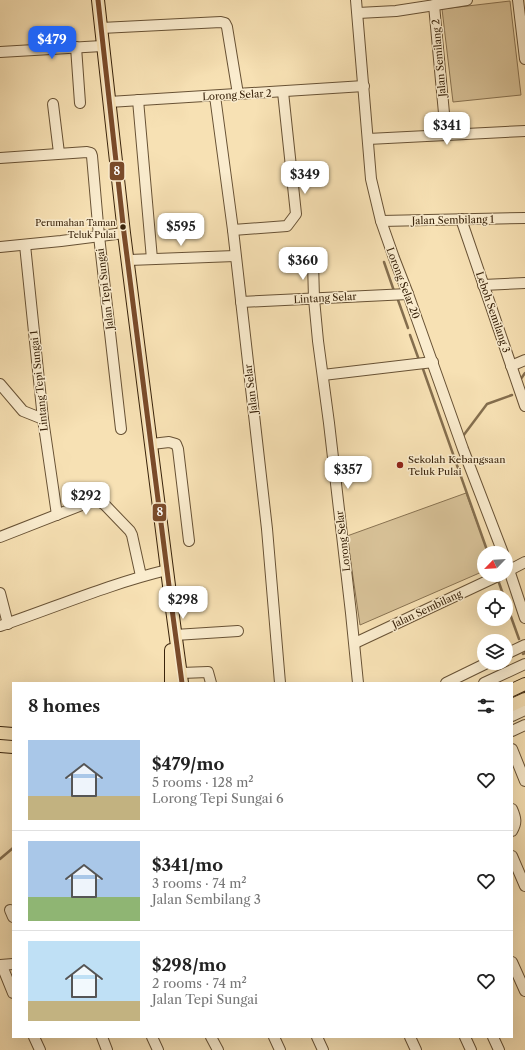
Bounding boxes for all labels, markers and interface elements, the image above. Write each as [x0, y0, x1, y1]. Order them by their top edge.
street label: Jalan Semilang 2 [429, 18, 449, 99]
pin: $479 [28, 26, 76, 60]
text: $479 [37, 31, 67, 47]
street label: Lorong Selar 2 [202, 87, 272, 103]
pin: $341 [423, 112, 471, 146]
text: $341 [433, 117, 461, 133]
line badge: 8 [109, 161, 125, 181]
pin: $349 [281, 161, 329, 195]
text: 8 [114, 164, 121, 178]
text: $349 [290, 166, 320, 182]
pin: $595 [157, 213, 205, 247]
street label: Jalan Sembilang 1 [410, 213, 495, 227]
place label: Perumahan Taman Teluk Pulai [35, 217, 116, 240]
text: $595 [166, 218, 196, 234]
marker: Perumahan Taman Teluk Pulai [118, 222, 128, 232]
street label: Lorong Selar 20 [383, 245, 423, 321]
pin: $360 [279, 247, 327, 281]
street label: Jalan Tepi Sungai [94, 248, 117, 332]
text: $360 [288, 252, 318, 268]
street label: Leboh Semilang 3 [473, 270, 513, 354]
street label: Lintang Selar [293, 290, 358, 306]
street label: Lintang Tepi Sungai 1 [27, 329, 51, 432]
street label: Jalan Selar [241, 363, 261, 417]
place label: Sekolah Kebangsaan Teluk Pulai [408, 453, 506, 478]
pin: $357 [324, 456, 372, 490]
marker: Sekolah Kebangsaan Teluk Pulai [395, 460, 405, 470]
text: $357 [334, 461, 362, 477]
pin: $292 [62, 482, 110, 516]
text: $292 [71, 487, 101, 503]
line badge: 8 [152, 503, 167, 522]
text: 8 [157, 505, 164, 519]
street label: Lorong Selar [333, 509, 353, 572]
north arrow [477, 546, 513, 582]
map controls [477, 546, 513, 670]
pin: $298 [159, 586, 207, 620]
street label: Jalan Sembilang [388, 587, 465, 632]
button: locate [477, 590, 513, 626]
text: $298 [168, 591, 198, 607]
button: layers [477, 634, 513, 670]
icon: filters [475, 695, 497, 717]
text: 8 homes [28, 696, 100, 716]
text: $479/mo [152, 754, 224, 774]
icon: home [60, 756, 108, 804]
icon: heart [475, 769, 497, 791]
text: 5 rooms · 128 m² [152, 774, 254, 790]
text: Lorong Tepi Sungai 6 [152, 790, 284, 806]
text: $341/mo [152, 855, 223, 875]
icon: home [60, 857, 108, 905]
icon: heart [475, 870, 497, 892]
text: 3 rooms · 74 m² [152, 875, 247, 891]
text: Jalan Sembilang 3 [152, 891, 261, 907]
text: $298/mo [152, 955, 226, 975]
icon: home [60, 957, 108, 1005]
icon: heart [475, 970, 497, 992]
text: 2 rooms · 74 m² [152, 975, 247, 991]
text: Jalan Tepi Sungai [152, 991, 258, 1007]

